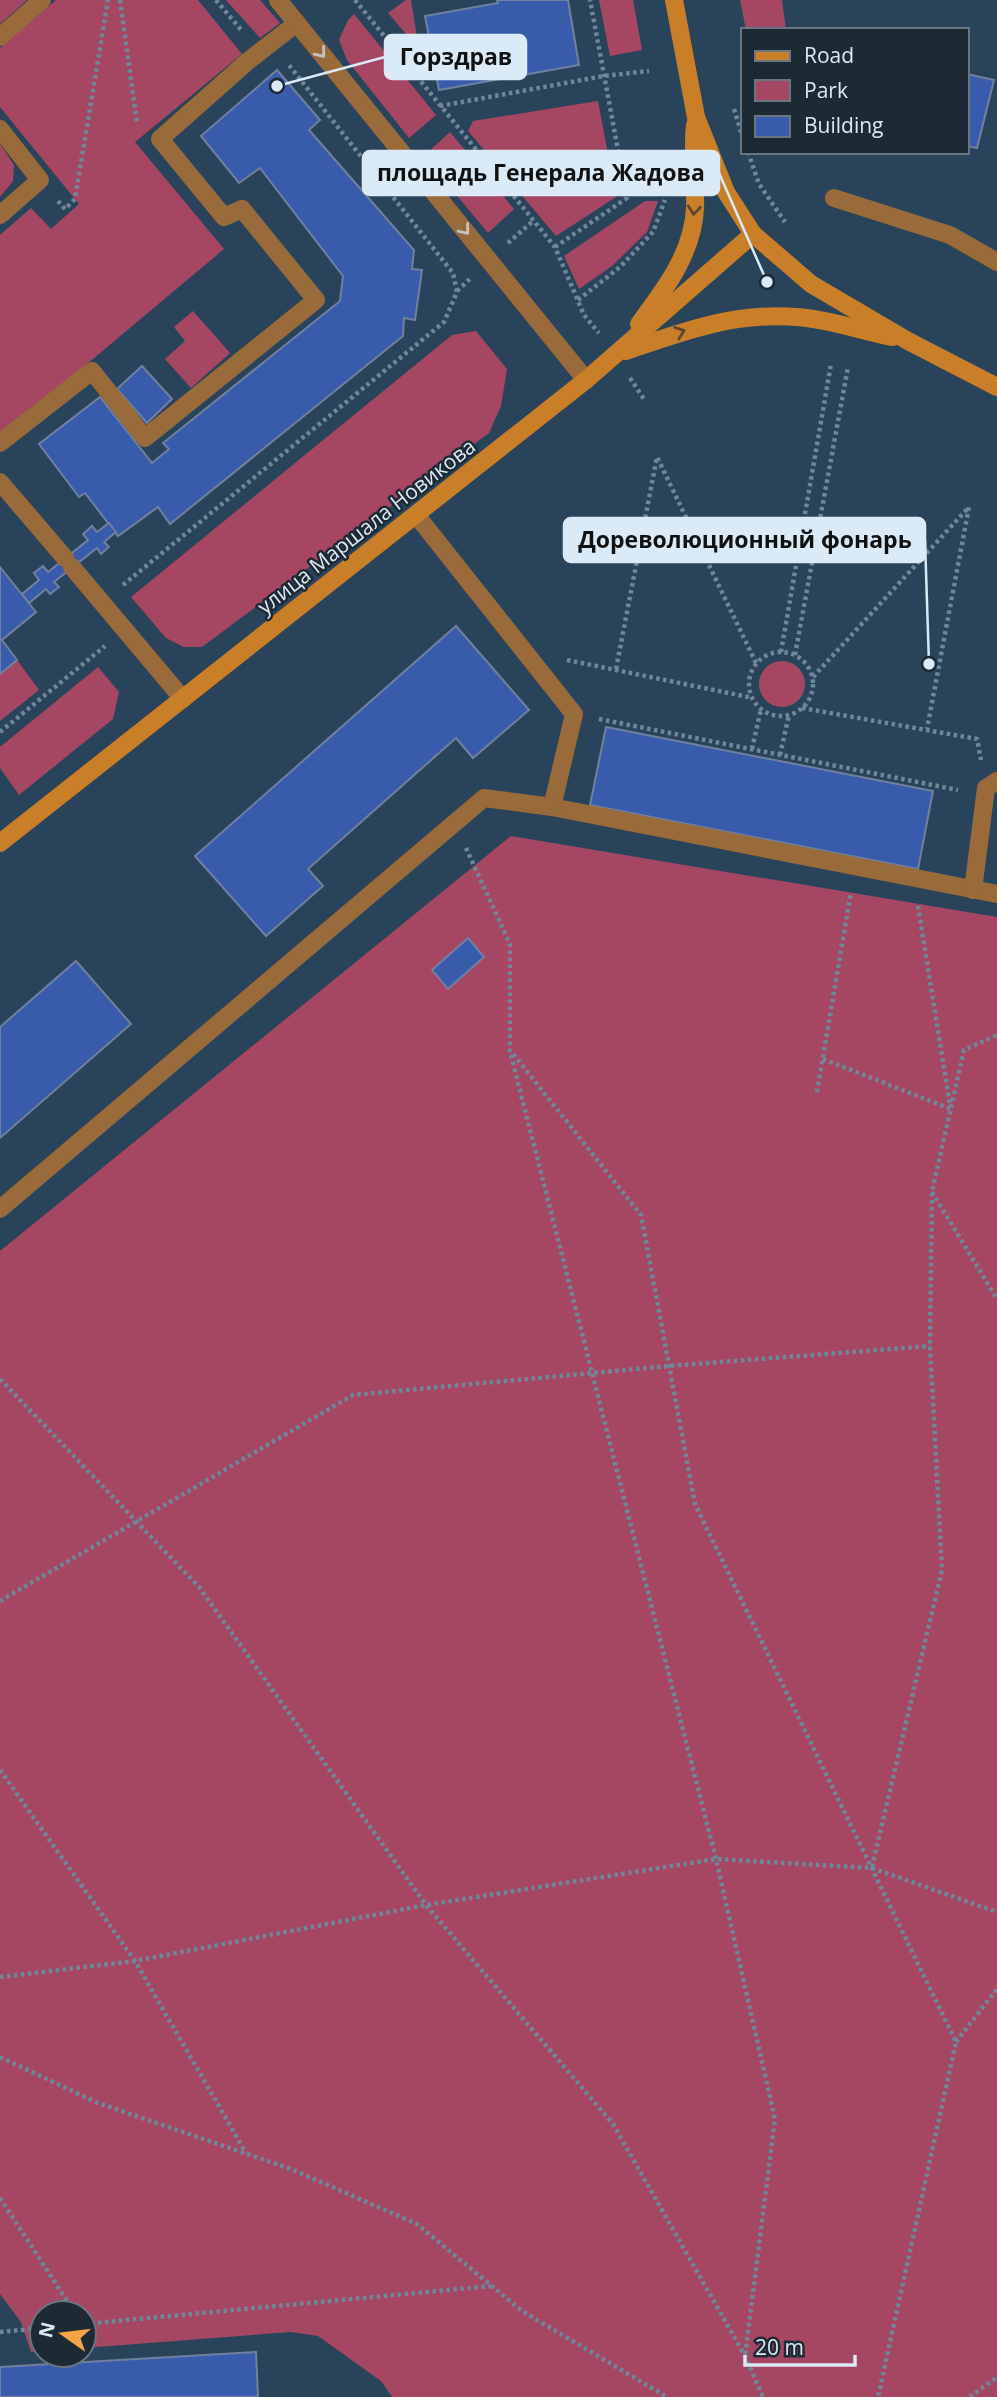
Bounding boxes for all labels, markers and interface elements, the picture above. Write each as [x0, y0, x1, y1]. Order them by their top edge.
legend [741, 28, 969, 154]
callout: Горздрав [385, 35, 526, 79]
text: Горздрав [400, 40, 512, 72]
text: Road [804, 41, 854, 69]
one-way arrow [313, 45, 326, 57]
text: Park [804, 76, 848, 104]
text: Building [804, 111, 883, 139]
callout: площадь Генерала Жадова [363, 151, 719, 195]
text: площадь Генерала Жадова [377, 156, 705, 188]
one-way arrow [687, 205, 702, 216]
one-way arrow [456, 222, 469, 234]
one-way arrow [674, 326, 686, 340]
street label: улица Маршала Новикова [251, 432, 481, 620]
callout: Дореволюционный фонарь [564, 518, 925, 562]
text: Дореволюционный фонарь [578, 523, 912, 555]
north arrow [28, 2299, 98, 2369]
text: N [32, 2319, 61, 2341]
scale bar [745, 2324, 855, 2368]
text: 20 m [755, 2333, 804, 2361]

